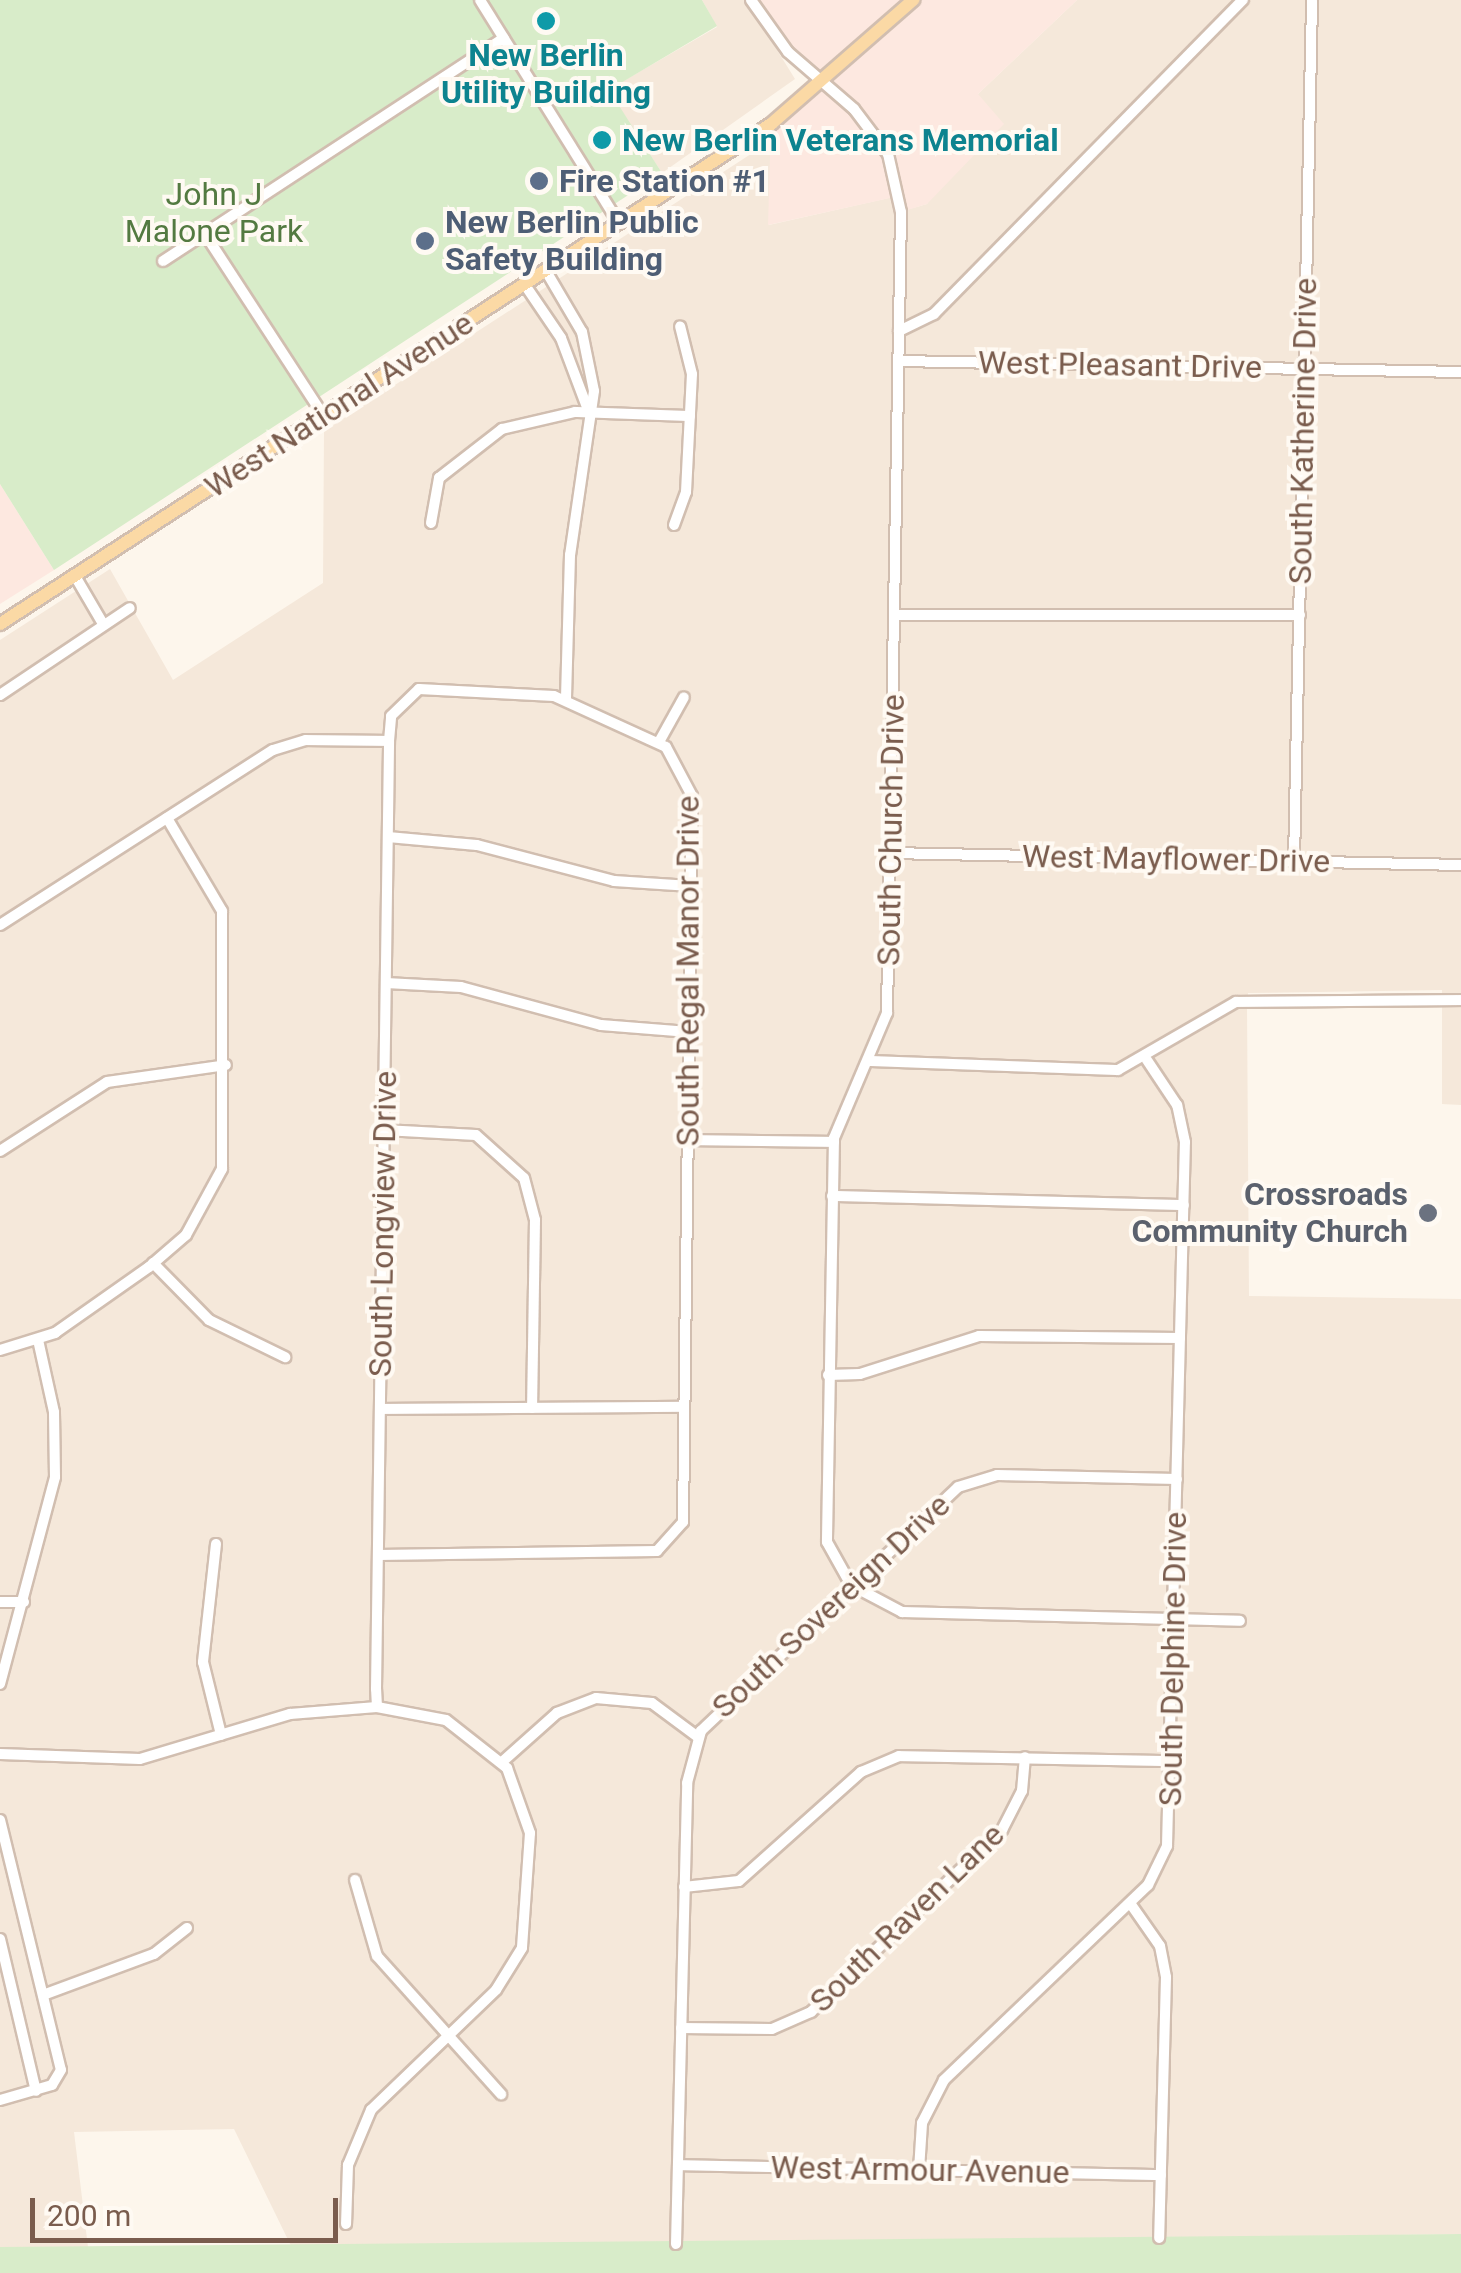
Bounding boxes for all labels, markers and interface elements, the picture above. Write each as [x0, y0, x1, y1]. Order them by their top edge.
marker: New Berlin Utility Building [535, 10, 557, 32]
place label: New Berlin Utility Building [441, 37, 651, 112]
place label: New Berlin Veterans Memorial [622, 121, 1059, 159]
marker: New Berlin Veterans Memorial [591, 129, 613, 151]
place label: Fire Station #1 [559, 162, 770, 200]
marker: Fire Station #1 [528, 170, 550, 192]
park label: John J Malone Park [125, 176, 303, 251]
place label: New Berlin Public Safety Building [445, 204, 699, 279]
marker: New Berlin Public Safety Building [414, 230, 436, 252]
street label: South Katherine Drive [1281, 277, 1325, 585]
street label: West National Avenue [198, 304, 480, 506]
street label: West Pleasant Drive [978, 343, 1262, 387]
street label: South Church Drive [869, 694, 913, 966]
street label: South Regal Manor Drive [669, 796, 707, 1146]
street label: West Mayflower Drive [1022, 837, 1330, 881]
street label: South Longview Drive [361, 1071, 405, 1377]
place label: Crossroads Community Church [1132, 1176, 1408, 1251]
marker: Crossroads Community Church [1417, 1202, 1439, 1224]
street label: South Sovereign Drive [704, 1486, 958, 1726]
street label: South Delphine Drive [1151, 1511, 1195, 1807]
street label: South Raven Lane [802, 1816, 1012, 2020]
street label: West Armour Avenue [770, 2148, 1070, 2192]
scale bar [35, 2178, 342, 2240]
text: 200 m [47, 2198, 131, 2233]

